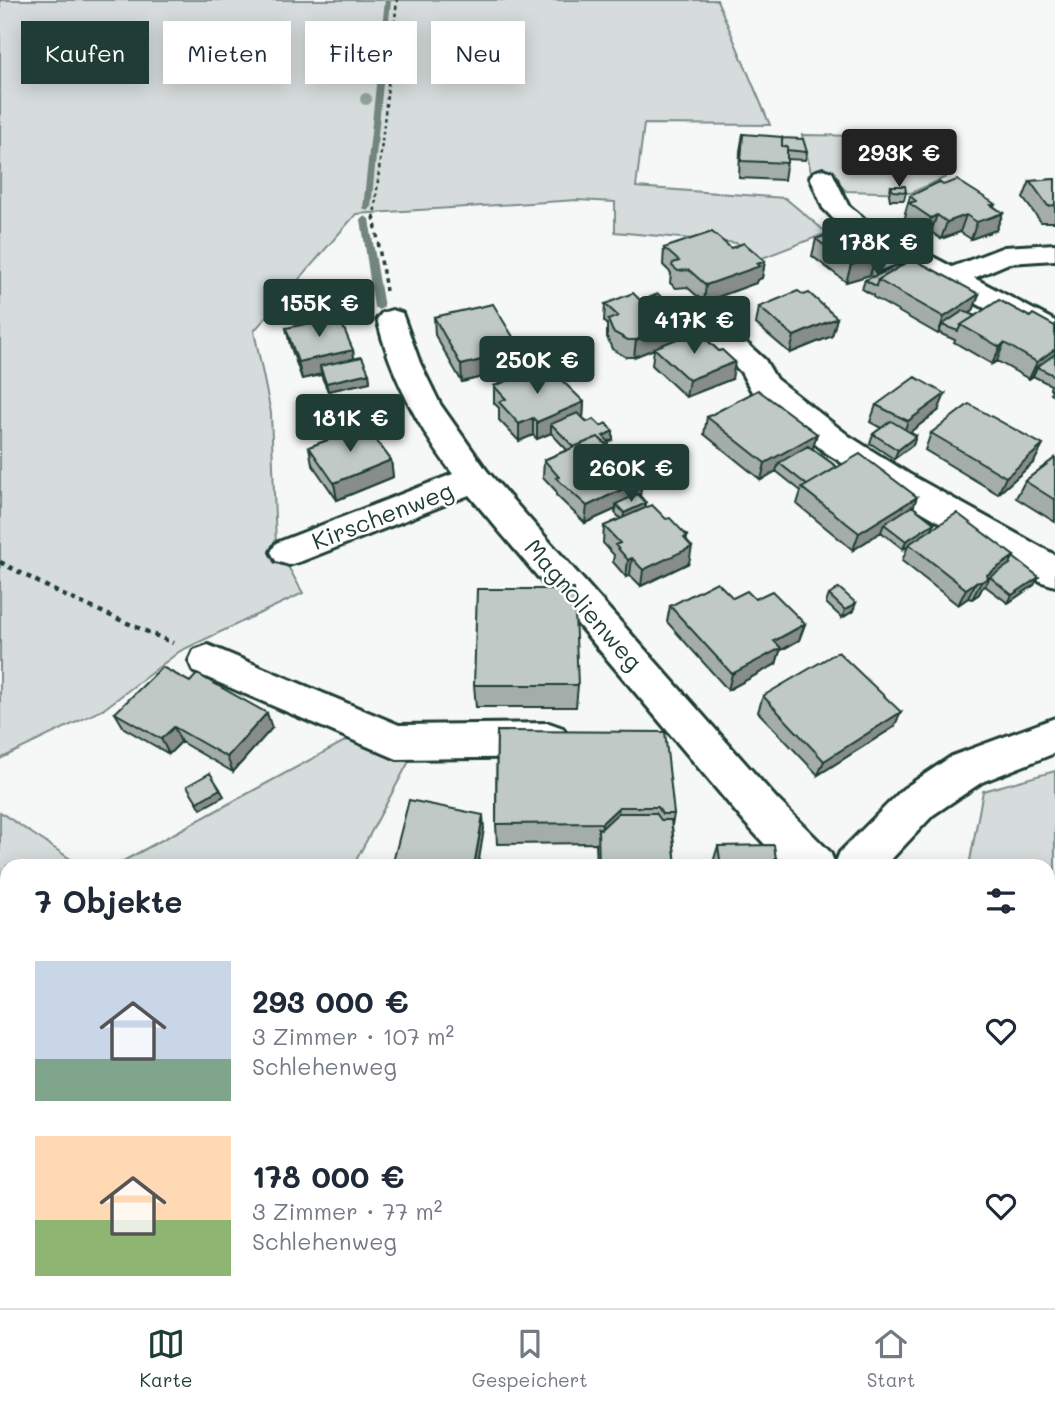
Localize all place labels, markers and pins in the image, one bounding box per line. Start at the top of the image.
pin: 293K € [842,130,956,189]
pin: 178K € [821,218,935,278]
pin: 155K € [262,280,376,339]
pin: 417K € [637,296,751,356]
pin: 250K € [480,336,594,396]
pin: 181K € [293,394,407,454]
pin: 260K € [574,444,688,504]

